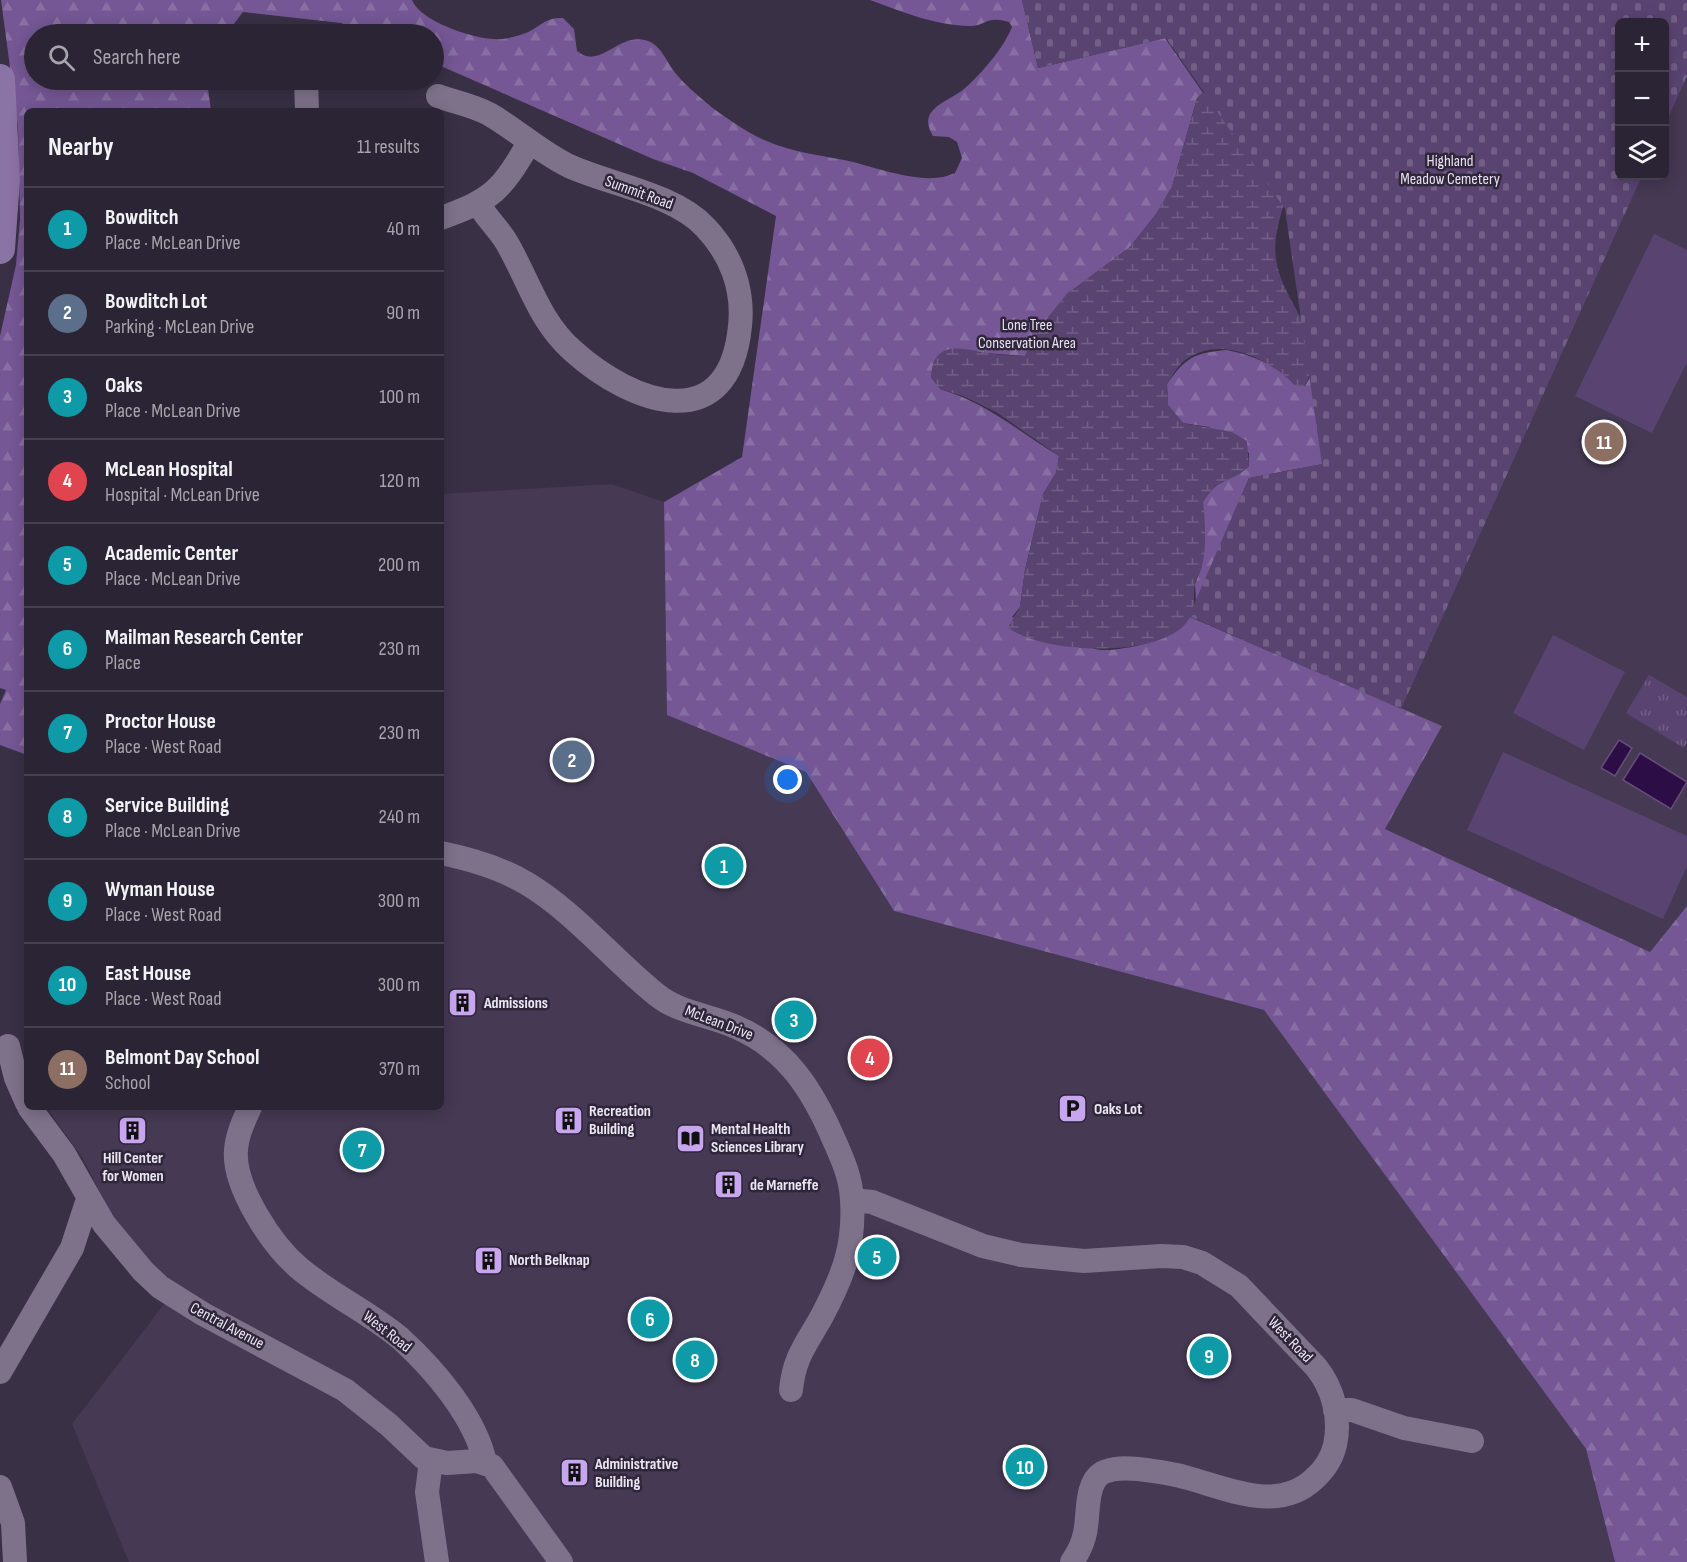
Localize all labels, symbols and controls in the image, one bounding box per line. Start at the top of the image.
map controls [1615,18,1669,180]
button: + [1615,18,1669,72]
search box [24,24,444,90]
icon: search [45,41,78,74]
text: Search here [93,44,180,71]
button: − [1615,72,1669,126]
button: layers [1615,126,1669,180]
text: Nearby [48,132,114,163]
text: 11 results [357,135,420,159]
park label: Highland Meadow Cemetery [1400,152,1500,189]
street label: Summit Road [602,172,676,214]
text: Bowditch [105,204,178,231]
text: 1 [64,217,71,241]
text: 40 m [387,217,420,241]
text: Place · McLean Drive [105,231,241,255]
text: Bowditch Lot [105,288,207,315]
text: 2 [63,301,72,325]
text: 90 m [386,301,420,325]
text: Parking · McLean Drive [105,315,254,339]
park label: Lone Tree Conservation Area [978,316,1076,353]
text: Oaks [105,372,143,399]
text: 3 [63,385,72,409]
text: 100 m [379,385,420,409]
text: Place · McLean Drive [105,399,241,423]
pin: 11 [1584,420,1624,464]
text: McLean Hospital [105,456,233,483]
text: 4 [63,469,72,493]
text: 120 m [380,469,420,493]
text: Hospital · McLean Drive [105,483,260,507]
text: Academic Center [105,540,238,567]
text: 5 [63,553,72,577]
text: 200 m [378,553,420,577]
text: Place · McLean Drive [105,567,241,591]
text: Mailman Research Center [105,624,303,651]
text: 6 [63,637,72,661]
text: 230 m [378,637,420,661]
text: Place [105,651,141,675]
text: Proctor House [105,708,216,735]
text: 7 [63,721,72,745]
text: 230 m [378,721,420,745]
text: Place · West Road [105,735,222,759]
pin: 2 [552,738,592,783]
your location [773,765,802,794]
text: Service Building [105,792,229,819]
text: 8 [63,805,72,829]
text: 240 m [379,805,420,829]
text: Place · McLean Drive [105,819,241,843]
pin: 1 [704,844,744,888]
text: Wyman House [105,876,215,903]
text: 9 [63,889,72,913]
text: 300 m [378,889,420,913]
text: Place · West Road [105,903,222,927]
text: East House [105,960,191,987]
text: 10 [59,973,76,997]
text: 300 m [378,973,420,997]
text: Place · West Road [105,987,222,1011]
building icon: Admissions [447,987,479,1019]
place label: Admissions [483,994,548,1013]
pin: 3 [774,998,814,1042]
street label: McLean Drive [682,1001,756,1045]
pin: 4 [850,1036,890,1080]
text: Belmont Day School [105,1044,259,1071]
text: 11 [60,1057,75,1081]
text: 370 m [379,1057,420,1081]
text: School [105,1071,150,1095]
parking icon: Oaks Lot [1057,1093,1089,1125]
place label: Oaks Lot [1094,1100,1142,1119]
place label: Recreation Building [589,1102,651,1139]
building icon: Recreation Building [552,1104,584,1136]
building icon: Hill Center for Women [117,1114,149,1146]
place label: Mental Health Sciences Library [711,1120,804,1157]
library icon: Mental Health Sciences Library [674,1122,706,1154]
pin: 7 [342,1128,382,1172]
place label: Hill Center for Women [102,1149,164,1186]
building icon: de Marneffe [713,1169,745,1201]
place label: de Marneffe [750,1176,819,1195]
pin: 5 [858,1234,896,1280]
building icon: North Belknap [472,1244,504,1276]
place label: North Belknap [509,1251,590,1270]
pin: 6 [630,1296,670,1342]
street label: Central Avenue [187,1299,267,1353]
street label: West Road [359,1307,415,1357]
street label: West Road [1264,1313,1316,1367]
pin: 9 [1190,1334,1228,1378]
pin: 8 [676,1338,714,1382]
pin: 10 [1006,1444,1044,1490]
place label: Administrative Building [594,1455,678,1492]
building icon: Administrative Building [558,1457,590,1489]

